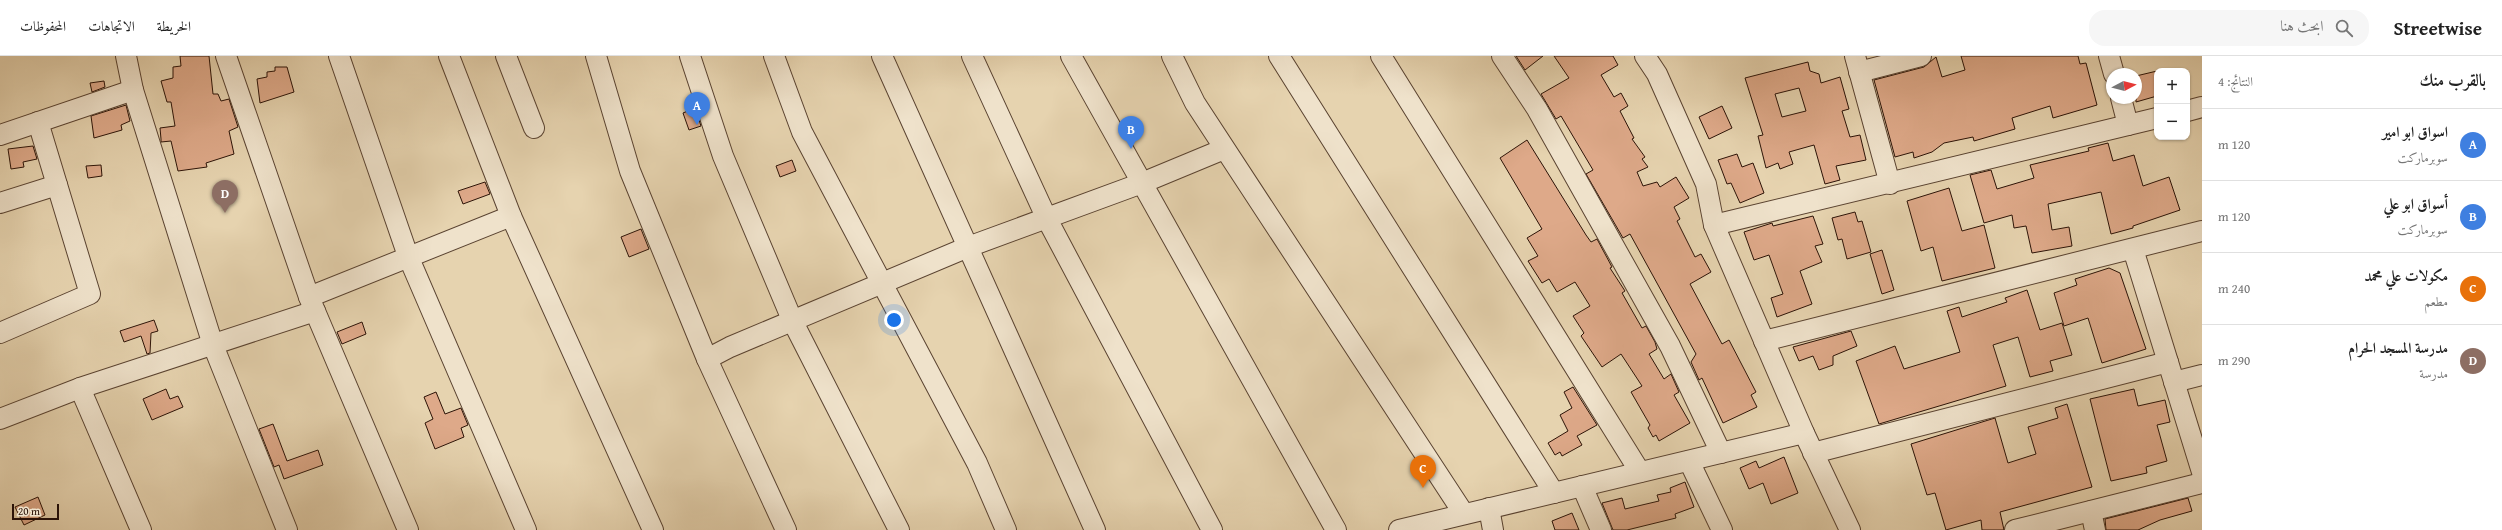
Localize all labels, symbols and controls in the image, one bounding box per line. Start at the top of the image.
search box [2089,10,2369,46]
text: Streetwise [2393,14,2482,42]
text: ابحث هنا [2280,15,2323,36]
text: المحفوظات [20,16,66,36]
text: الاتجاهات [88,16,135,36]
text: الخريطة [157,16,191,36]
icon: search [2333,17,2355,39]
text: بالقرب منك [2419,67,2486,92]
north arrow [2106,68,2142,104]
map controls [2154,68,2190,140]
button: + [2154,68,2190,104]
text: النتائج: 4 [2218,72,2253,91]
pin: A [684,92,710,125]
button: − [2154,104,2190,140]
pin: B [1118,116,1144,149]
text: اسواق ابو امير [2382,121,2448,142]
text: 120 m [2218,135,2250,154]
text: A [2469,135,2477,154]
text: سوبرماركت [2398,148,2448,167]
pin: D [212,180,238,213]
text: أسواق ابو علي [2384,193,2448,214]
text: 120 m [2218,207,2250,226]
text: B [2469,207,2477,226]
text: سوبرماركت [2398,220,2448,239]
text: مكولات علي محمد [2364,265,2448,286]
text: 240 m [2218,279,2250,298]
text: C [2469,279,2477,298]
text: مطعم [2424,292,2448,311]
your location [884,310,904,330]
text: مدرسة المسجد الحرام [2348,337,2448,358]
text: 290 m [2218,351,2250,370]
text: D [2469,351,2477,370]
text: مدرسة [2419,364,2448,383]
pin: C [1410,455,1436,488]
scale bar [12,502,59,521]
text: 20 m [18,503,40,519]

